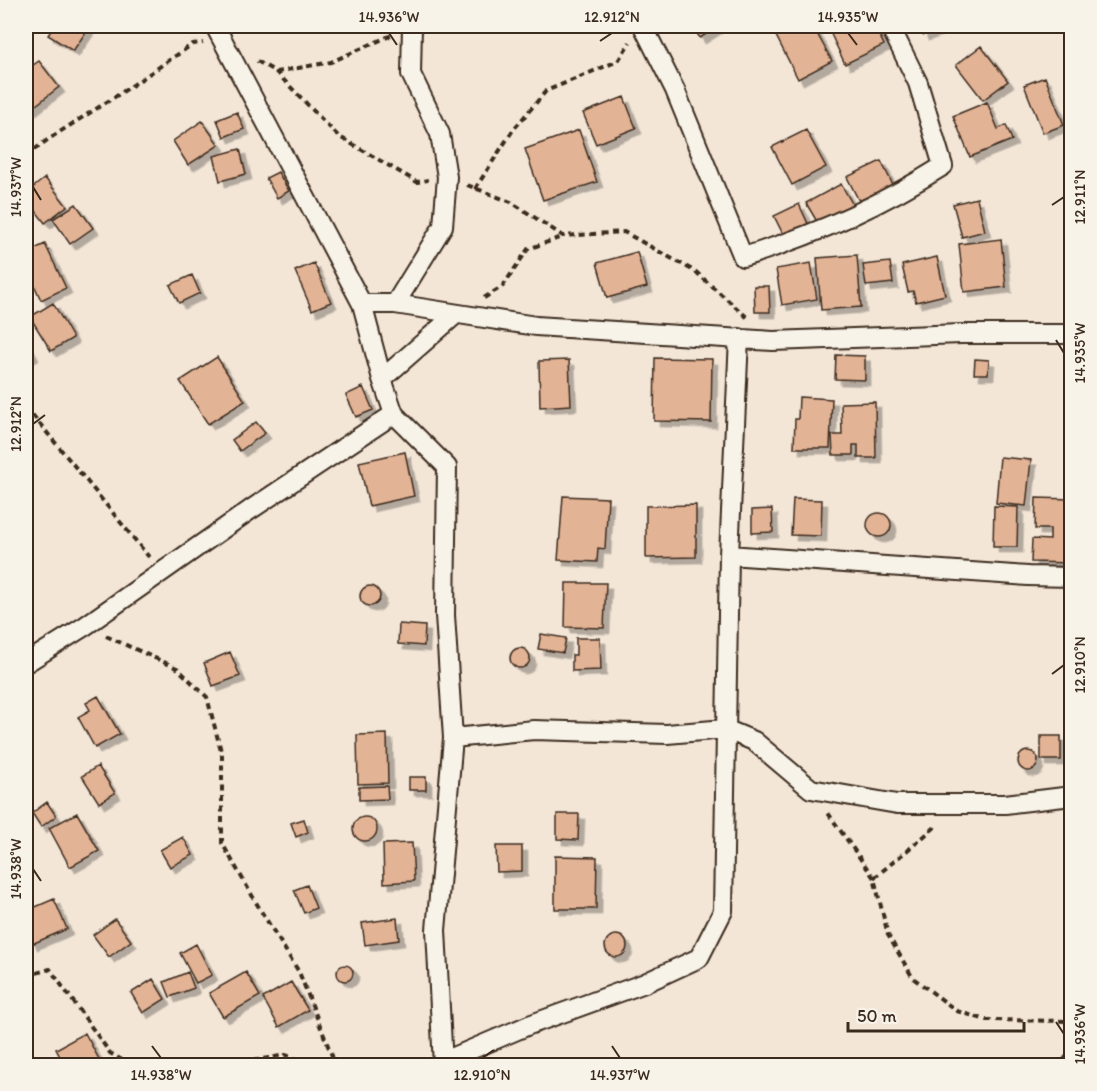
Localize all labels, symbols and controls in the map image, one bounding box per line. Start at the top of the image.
text: 14.936°W [359,8,420,26]
text: 12.912°N [584,8,640,26]
text: 14.935°W [818,8,879,26]
text: 14.937°W [7,157,25,217]
text: 12.911°N [1071,170,1089,224]
text: 14.935°W [1071,322,1089,383]
text: 12.912°N [7,396,25,452]
text: 12.910°N [1071,636,1089,694]
text: 14.938°W [7,838,25,900]
scale bar [848,995,1024,1033]
text: 14.936°W [1071,1003,1089,1064]
text: 50 m [857,1005,897,1027]
text: 14.938°W [130,1066,192,1084]
text: 12.910°N [453,1066,511,1084]
text: 14.937°W [590,1066,650,1084]

